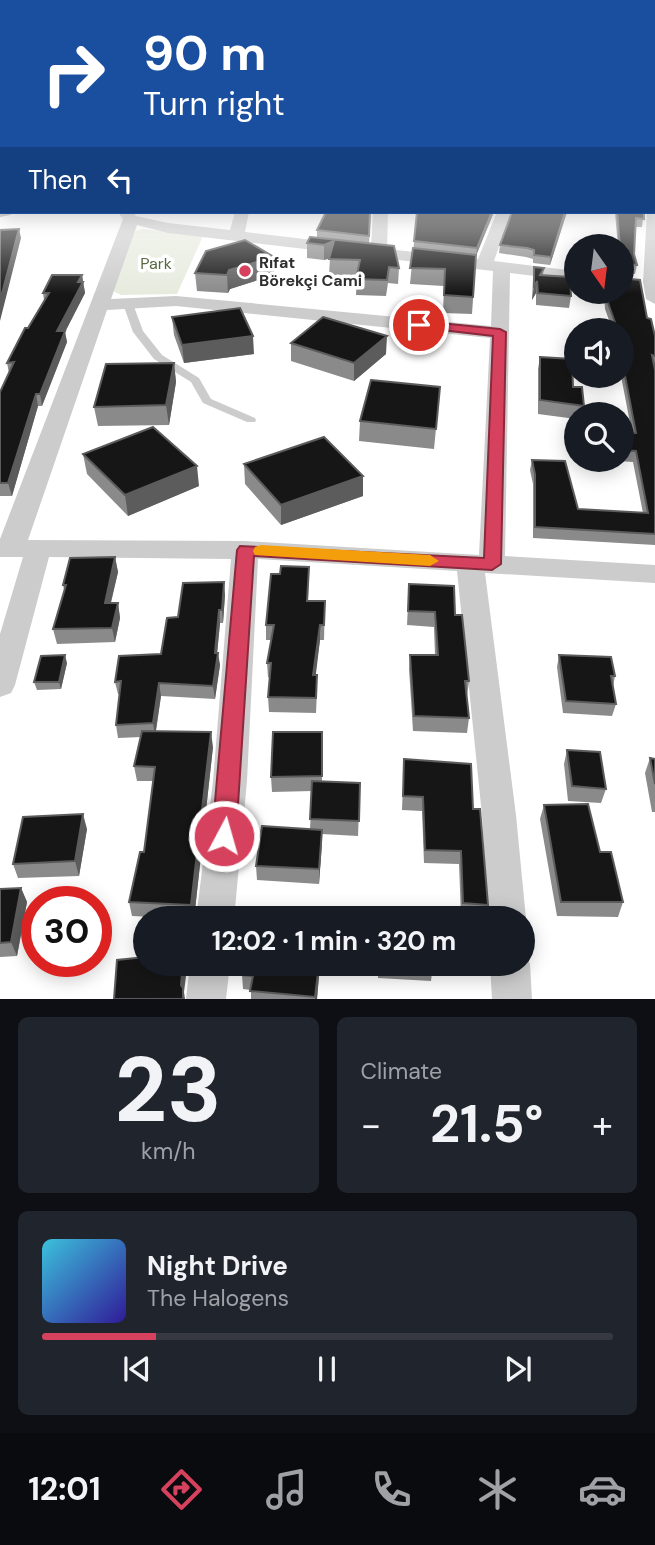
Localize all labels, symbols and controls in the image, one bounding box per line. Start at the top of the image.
text: 90 m [143,21,266,85]
icon: right [28,28,119,119]
text: Turn right [143,83,285,125]
icon: left [101,161,139,199]
text: Then [28,163,87,197]
north arrow [564,234,634,304]
map controls [564,234,634,472]
place label: Rıfat Börekçi Cami [259,252,362,291]
park label: Park [140,253,172,274]
marker: Rıfat Börekçi Cami [237,263,253,279]
pin [389,295,449,355]
icon: arrive [400,306,438,344]
button: sound [564,318,634,388]
button: search [564,402,634,472]
position arrow [187,799,261,873]
speed limit sign: 30 [21,886,112,977]
text: 12:02 · 1 min · 320 m [212,924,456,958]
text: 23 [115,1031,222,1149]
text: Climate [361,1056,442,1086]
text: 21.5° [430,1090,543,1158]
text: − [361,1100,381,1150]
text: + [592,1100,613,1150]
text: km/h [141,1136,195,1166]
text: Night Drive [147,1249,288,1283]
text: The Halogens [147,1283,289,1313]
icon: previous [118,1350,156,1388]
icon: pause [308,1350,346,1388]
icon: next [499,1350,537,1388]
icon: directions [157,1465,206,1514]
icon: music [262,1465,311,1514]
icon: phone [367,1465,416,1514]
icon: climate [473,1465,522,1514]
icon: car [578,1465,627,1514]
text: 12:01 [28,1468,101,1510]

